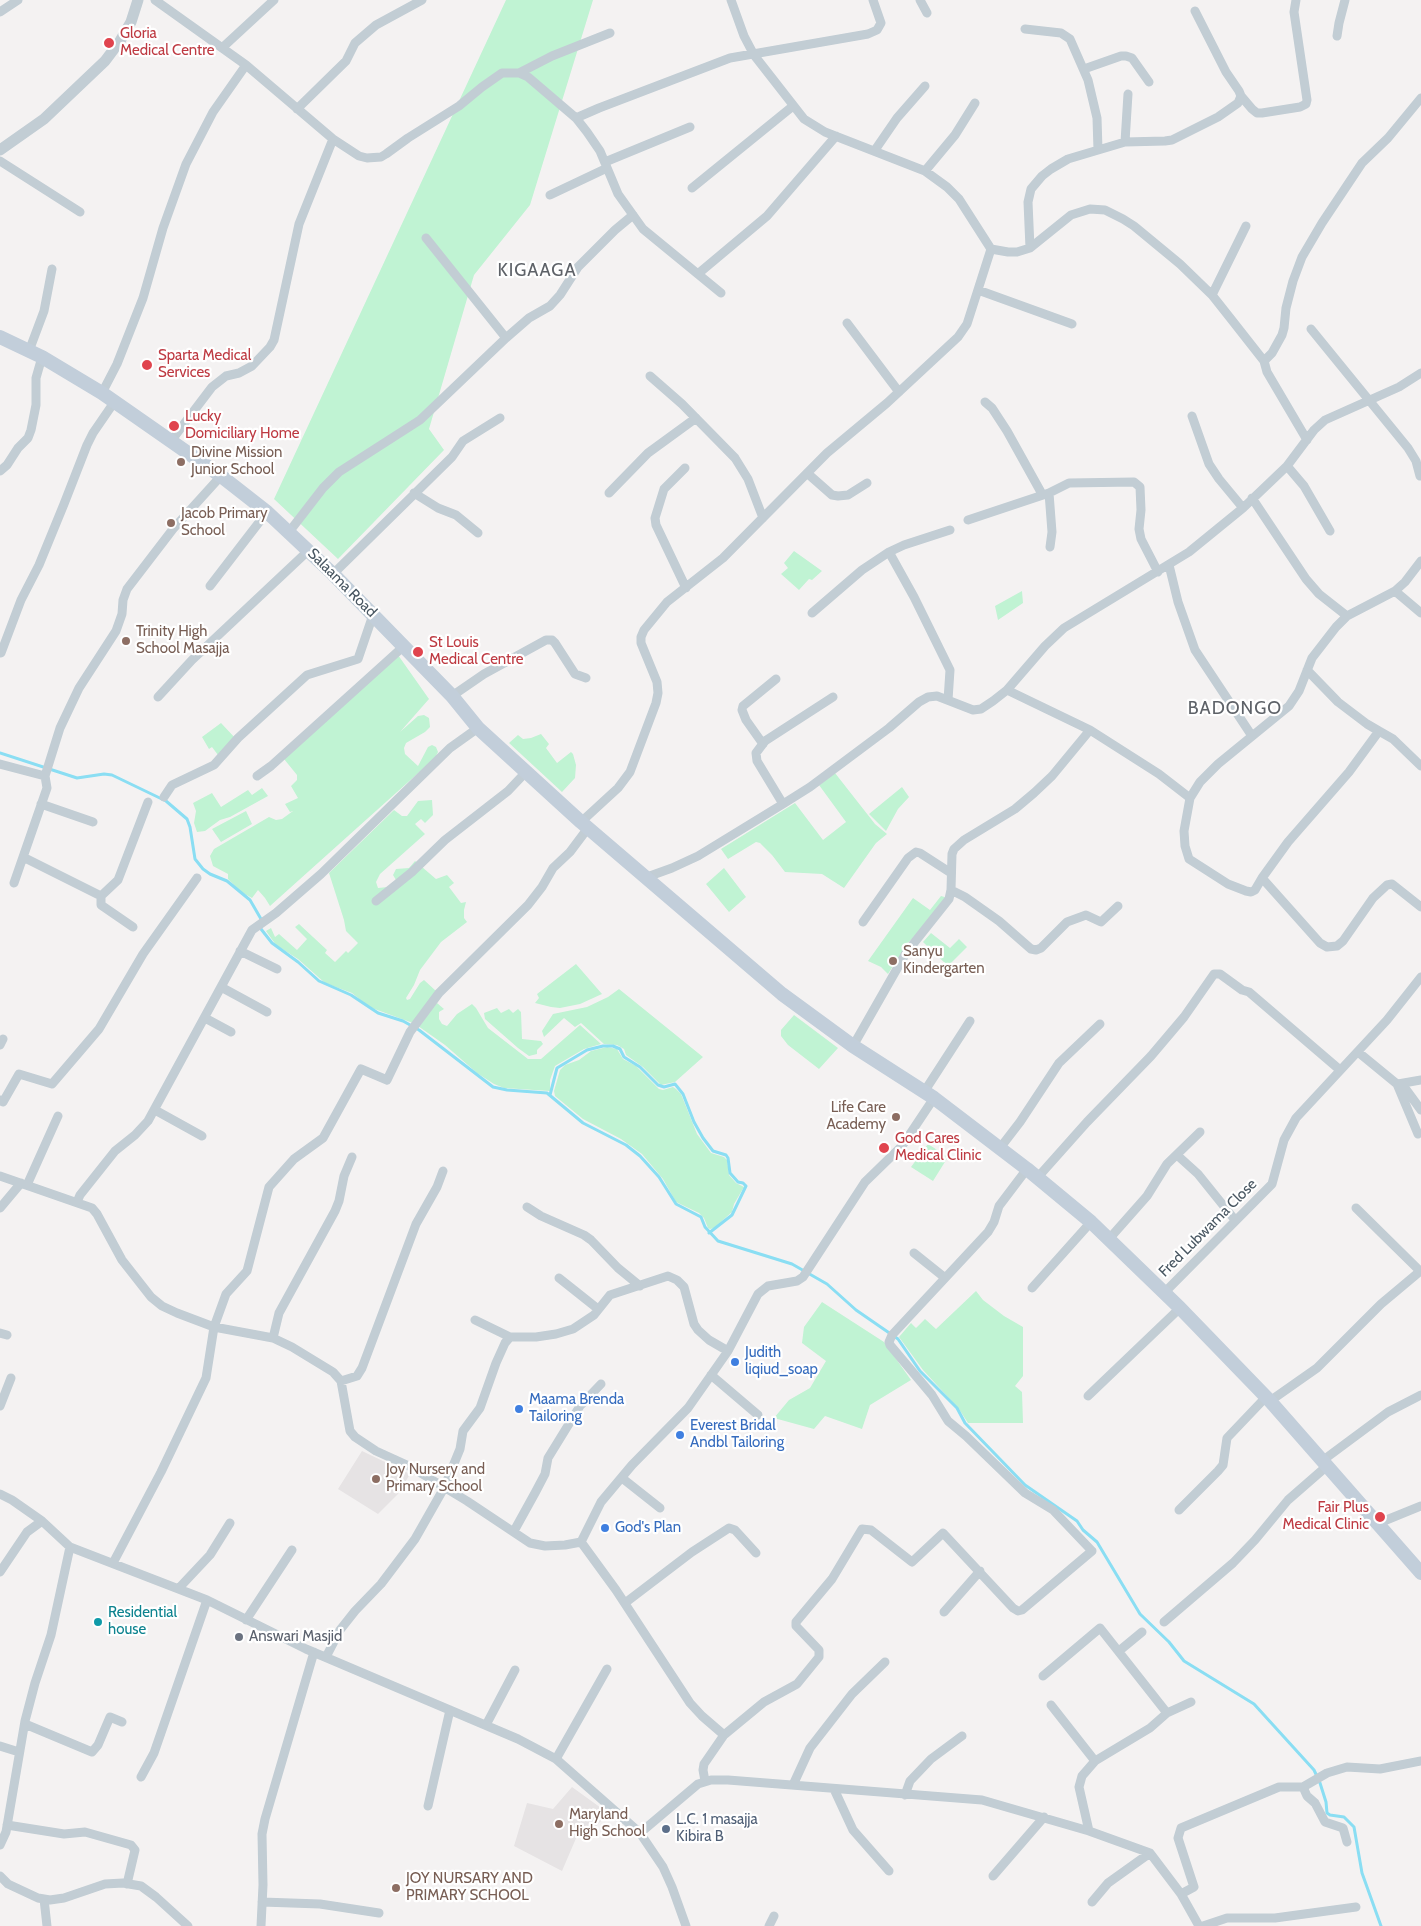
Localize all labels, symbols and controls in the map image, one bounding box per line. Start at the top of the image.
place label: Gloria Medical Centre [120,25,214,60]
marker: Gloria Medical Centre [102,36,116,50]
district label: KIGAAGA [497,260,577,282]
place label: Sparta Medical Services [158,347,251,382]
marker: Sparta Medical Services [140,358,154,372]
place label: Lucky Domiciliary Home [185,408,299,443]
marker: Lucky Domiciliary Home [167,419,181,433]
place label: Divine Mission Junior School [191,444,282,479]
marker: Divine Mission Junior School [175,456,187,468]
place label: Jacob Primary School [181,505,268,540]
marker: Jacob Primary School [165,517,177,529]
street label: Salaama Road [304,545,380,621]
place label: Trinity High School Masajja [136,623,229,658]
place label: St Louis Medical Centre [429,634,523,669]
marker: Trinity High School Masajja [120,635,132,647]
marker: St Louis Medical Centre [411,645,425,659]
district label: BADONGO [1187,698,1283,720]
place label: Sanyu Kindergarten [903,943,985,978]
marker: Sanyu Kindergarten [887,955,899,967]
place label: Life Care Academy [826,1099,886,1134]
marker: Life Care Academy [890,1111,902,1123]
place label: God Cares Medical Clinic [895,1130,981,1165]
marker: God Cares Medical Clinic [877,1141,891,1155]
street label: Fred Lubwama Close [1155,1175,1261,1281]
place label: Judith liqiud_soap [745,1344,818,1379]
marker: Judith liqiud_soap [729,1356,741,1368]
place label: Maama Brenda Tailoring [529,1391,624,1426]
marker: Maama Brenda Tailoring [513,1403,525,1415]
place label: Everest Bridal Andbl Tailoring [690,1417,784,1452]
marker: Everest Bridal Andbl Tailoring [674,1429,686,1441]
place label: Joy Nursery and Primary School [386,1461,485,1496]
marker: Joy Nursery and Primary School [370,1473,382,1485]
place label: Fair Plus Medical Clinic [1283,1499,1369,1534]
marker: Fair Plus Medical Clinic [1373,1510,1387,1524]
place label: God's Plan [615,1519,681,1537]
marker: God's Plan [599,1522,611,1534]
place label: Residential house [108,1604,177,1639]
marker: Residential house [92,1616,104,1628]
place label: Answari Masjid [249,1628,342,1646]
marker: Answari Masjid [233,1631,245,1643]
place label: Maryland High School [569,1806,645,1841]
place label: L.C. 1 masajja Kibira B [676,1811,758,1846]
marker: Maryland High School [553,1818,565,1830]
marker: L.C. 1 masajja Kibira B [660,1823,672,1835]
place label: JOY NURSARY AND PRIMARY SCHOOL [406,1870,533,1905]
marker: JOY NURSARY AND PRIMARY SCHOOL [390,1882,402,1894]

